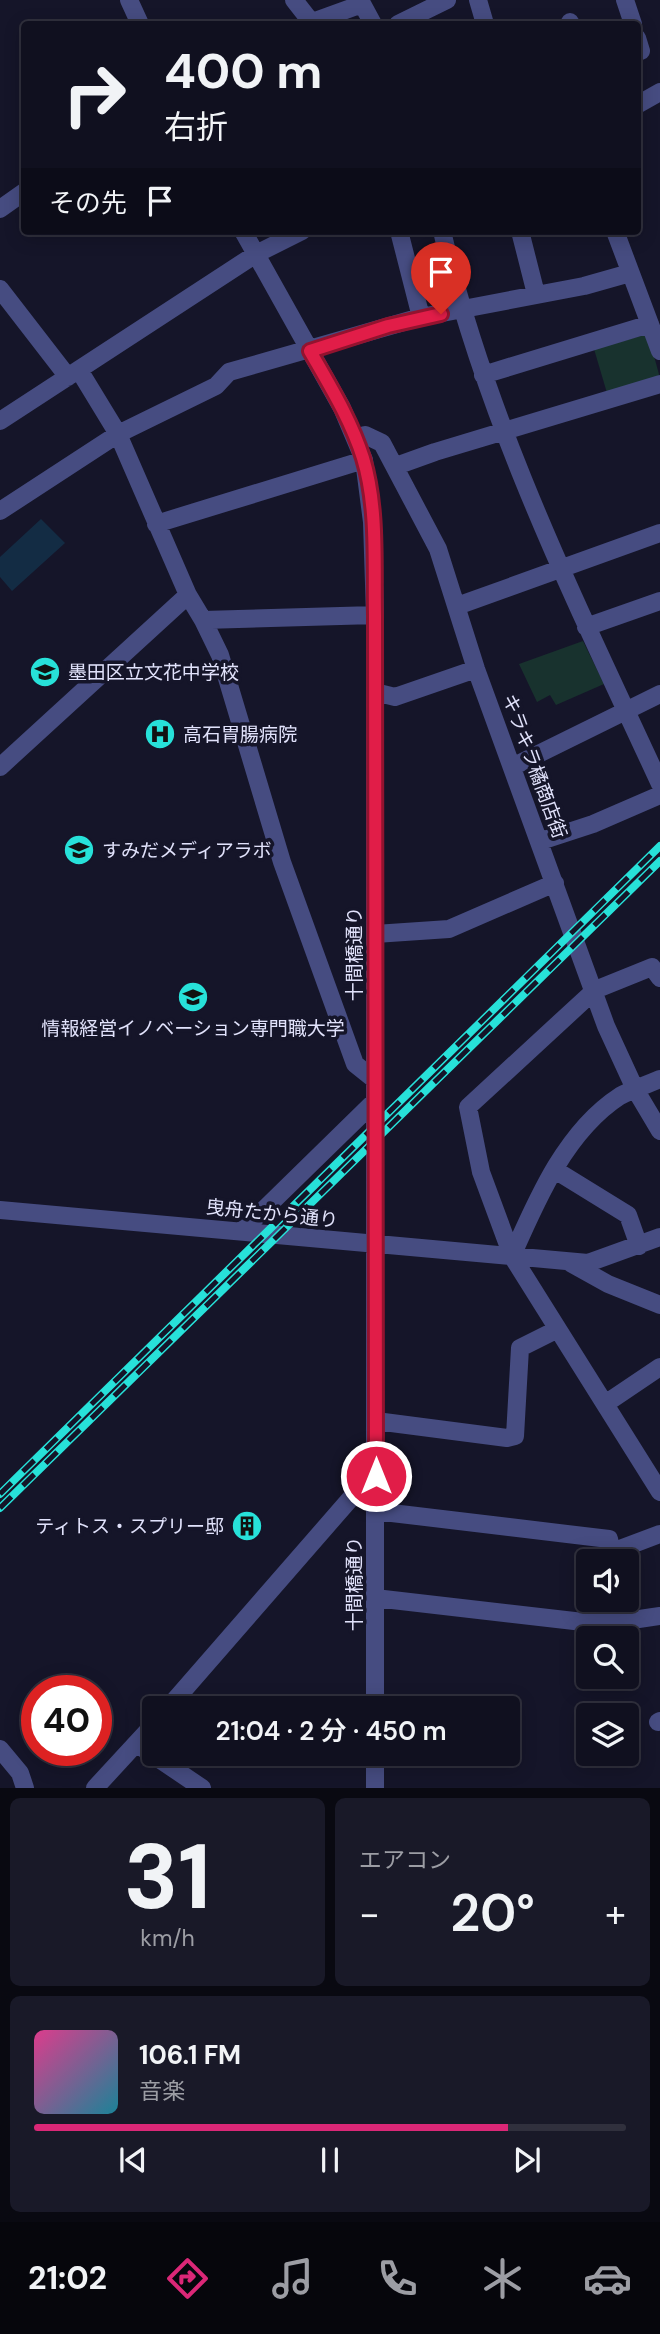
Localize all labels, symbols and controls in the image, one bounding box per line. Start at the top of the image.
text: 400 m [164,39,322,103]
icon: right [49,49,140,140]
text: 右折 [164,106,228,148]
icon: arrive [141,182,179,220]
text: その先 [49,186,127,220]
pin [411,242,471,314]
icon: arrive [422,253,460,291]
school or university icon: 墨田区立文花中学校 [28,655,62,689]
place label: 墨田区立文花中学校 [68,660,239,685]
street label: キラキラ橘商店街 [497,690,572,842]
hospital icon: 高石胃腸病院 [143,717,177,751]
place label: 高石胃腸病院 [183,722,297,747]
school or university icon: すみだメディアラボ [62,833,96,867]
place label: すみだメディアラボ [102,838,272,863]
street label: 十間橋通り [342,906,367,1002]
school or university icon: 情報経営イノベーション専門職大学 [176,980,210,1014]
place label: 情報経営イノベーション専門職大学 [41,1016,345,1041]
street label: 曳舟たから通り [204,1194,339,1233]
position arrow [339,1439,413,1513]
building icon: ティトス・スプリー邸 [230,1509,264,1543]
place label: ティトス・スプリー邸 [35,1514,224,1539]
street label: 十間橋通り [342,1536,367,1632]
map controls [576,1549,639,1766]
button: sound [576,1549,639,1612]
button: search [576,1626,639,1689]
speed limit sign: 40 [21,1675,112,1766]
button: layers [576,1703,639,1766]
text: 21:04 · 2 分 · 450 m [215,1714,447,1748]
text: 31 [124,1818,211,1936]
text: エアコン [359,1845,451,1875]
text: 20° [450,1879,535,1947]
text: − [359,1889,380,1939]
text: + [605,1889,626,1939]
text: km/h [140,1923,195,1953]
text: 106.1 FM [139,2038,241,2072]
text: 音楽 [139,2076,185,2106]
icon: previous [114,2141,152,2179]
icon: pause [311,2141,349,2179]
icon: next [508,2141,546,2179]
icon: directions [163,2254,212,2303]
icon: music [268,2254,317,2303]
icon: phone [373,2254,422,2303]
icon: climate [478,2254,527,2303]
icon: car [583,2254,632,2303]
text: 21:02 [28,2257,107,2299]

